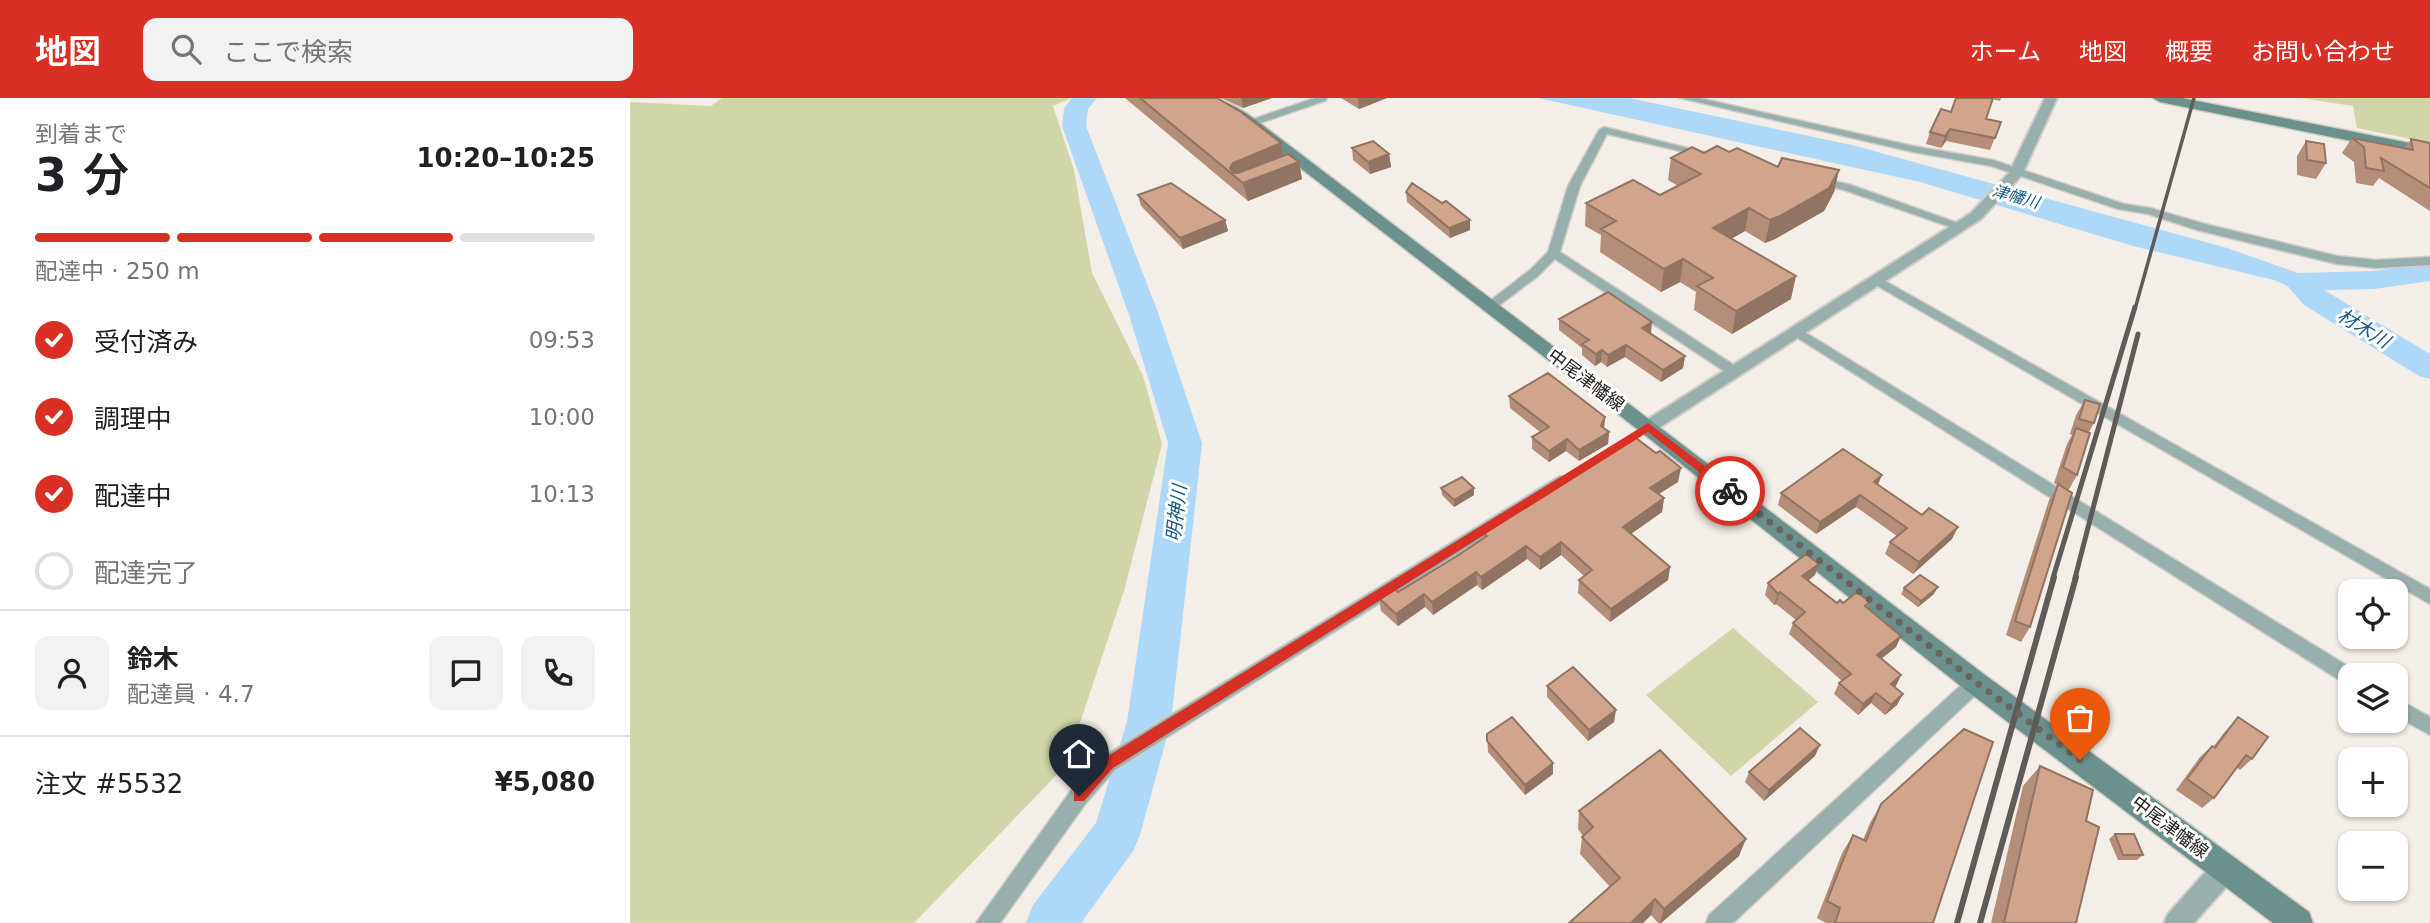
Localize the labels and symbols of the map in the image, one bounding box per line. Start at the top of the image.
water label: 津幡川 [1990,181,2043,213]
water label: 材木川 [2334,304,2396,353]
street label: 中尾津幡線 [1544,344,1629,415]
courier [1695,456,1765,526]
water label: 明神川 [1162,481,1191,543]
pin [2050,688,2110,760]
pin [1049,724,1109,796]
street label: 中尾津幡線 [2128,791,2213,862]

